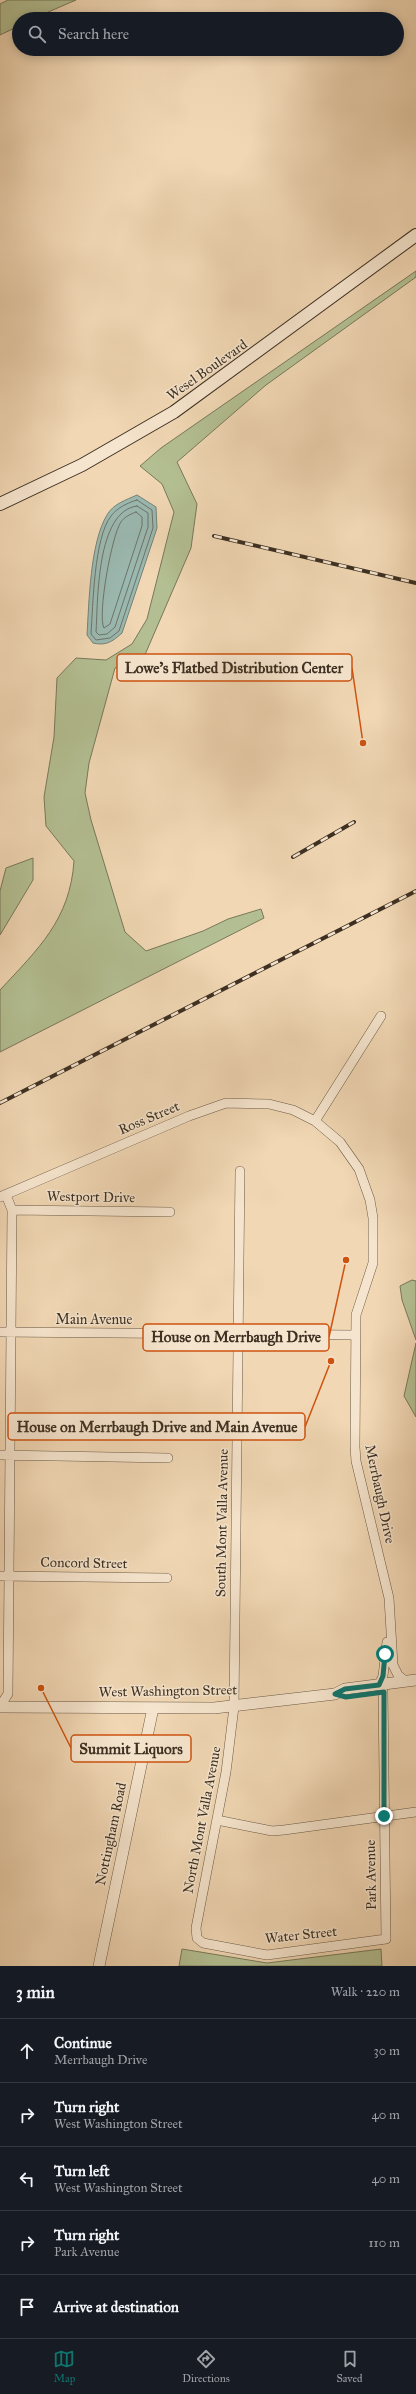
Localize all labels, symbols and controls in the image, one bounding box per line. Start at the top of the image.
search box [12,12,404,56]
icon: search [26,23,48,45]
text: Search here [58,25,129,43]
street label: Wesel Boulevard [163,336,251,404]
callout: Lowe's Flatbed Distribution Center [117,654,352,681]
text: Lowe's Flatbed Distribution Center [125,659,344,677]
street label: Ross Street [116,1097,182,1139]
street label: Westport Drive [47,1188,135,1206]
street label: Main Avenue [56,1311,133,1328]
callout: House on Merrbaugh Drive [143,1324,329,1351]
text: House on Merrbaugh Drive [151,1328,322,1347]
callout: House on Merrbaugh Drive and Main Avenue [8,1413,305,1440]
text: House on Merrbaugh Drive and Main Avenue [17,1418,298,1437]
street label: Merrbaugh Drive [361,1443,399,1545]
street label: South Mont Valla Avenue [212,1448,232,1597]
street label: Concord Street [40,1554,128,1572]
route start [376,1645,394,1663]
street label: West Washington Street [99,1681,237,1701]
callout: Summit Liquors [71,1735,191,1762]
text: Summit Liquors [79,1740,183,1759]
street label: North Mont Valla Avenue [179,1745,225,1895]
street label: Nottingham Road [92,1781,130,1887]
route end [375,1807,393,1825]
street label: Park Avenue [362,1840,380,1910]
street label: Water Street [264,1923,338,1947]
text: 3 min [16,1982,55,2003]
text: Walk · 220 m [331,1984,400,2000]
text: Continue [54,2034,112,2052]
icon: ahead [16,2040,38,2062]
text: 30 m [374,2043,400,2059]
text: Merrbaugh Drive [54,2052,147,2068]
text: Turn right [54,2098,119,2116]
icon: right [16,2104,38,2126]
text: 40 m [371,2107,400,2123]
text: West Washington Street [54,2116,183,2132]
text: Turn left [54,2162,110,2180]
icon: left [16,2168,38,2190]
text: 40 m [371,2171,400,2187]
text: West Washington Street [54,2180,183,2196]
text: Turn right [54,2226,119,2244]
icon: right [16,2232,38,2254]
text: 110 m [368,2235,400,2251]
text: Park Avenue [54,2244,119,2260]
icon: arrive [16,2296,38,2318]
text: Arrive at destination [54,2298,179,2316]
tab: Map [53,2348,75,2385]
tab: Directions [182,2348,230,2385]
tab: Saved [336,2348,363,2385]

